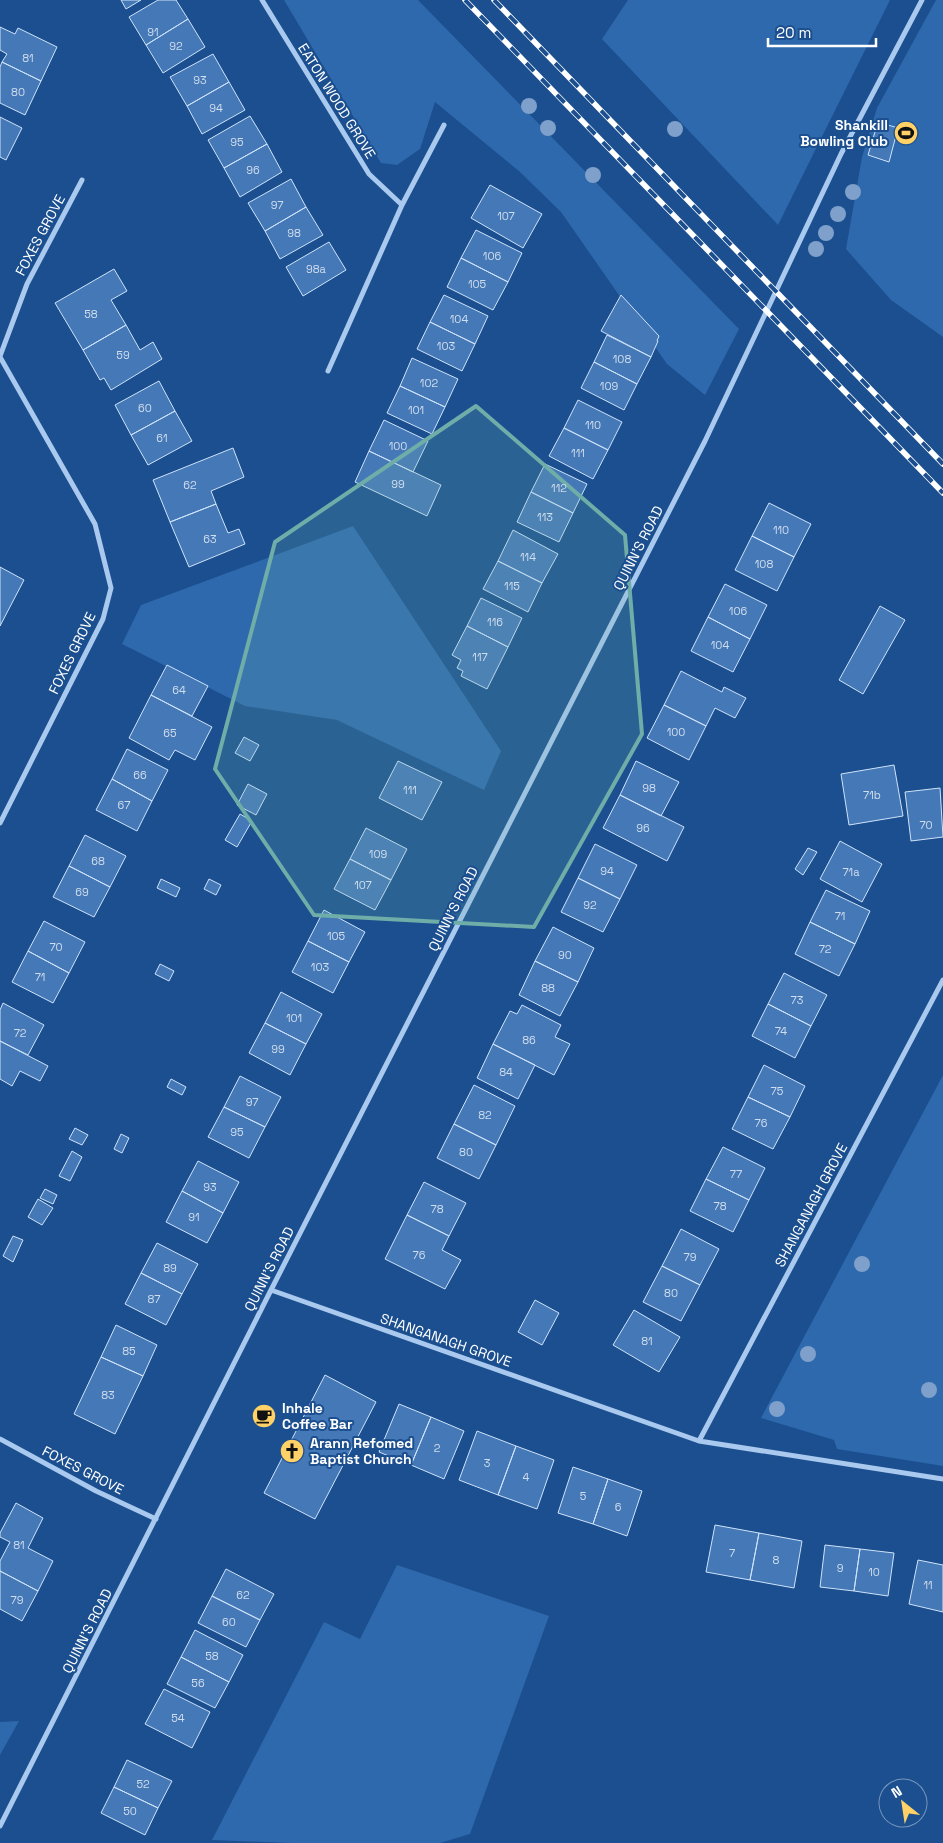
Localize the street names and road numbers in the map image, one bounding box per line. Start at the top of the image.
street label: EATON WOOD GROVE [294,40,380,162]
street label: FOXES GROVE [11,191,69,279]
street label: QUINN'S ROAD [609,503,667,593]
street label: FOXES GROVE [44,609,100,697]
street label: QUINN'S ROAD [424,864,482,954]
street label: SHANGANAGH GROVE [771,1140,851,1270]
street label: QUINN'S ROAD [240,1224,298,1314]
street label: SHANGANAGH GROVE [378,1309,514,1371]
street label: FOXES GROVE [39,1442,127,1498]
street label: QUINN'S ROAD [58,1586,116,1676]

